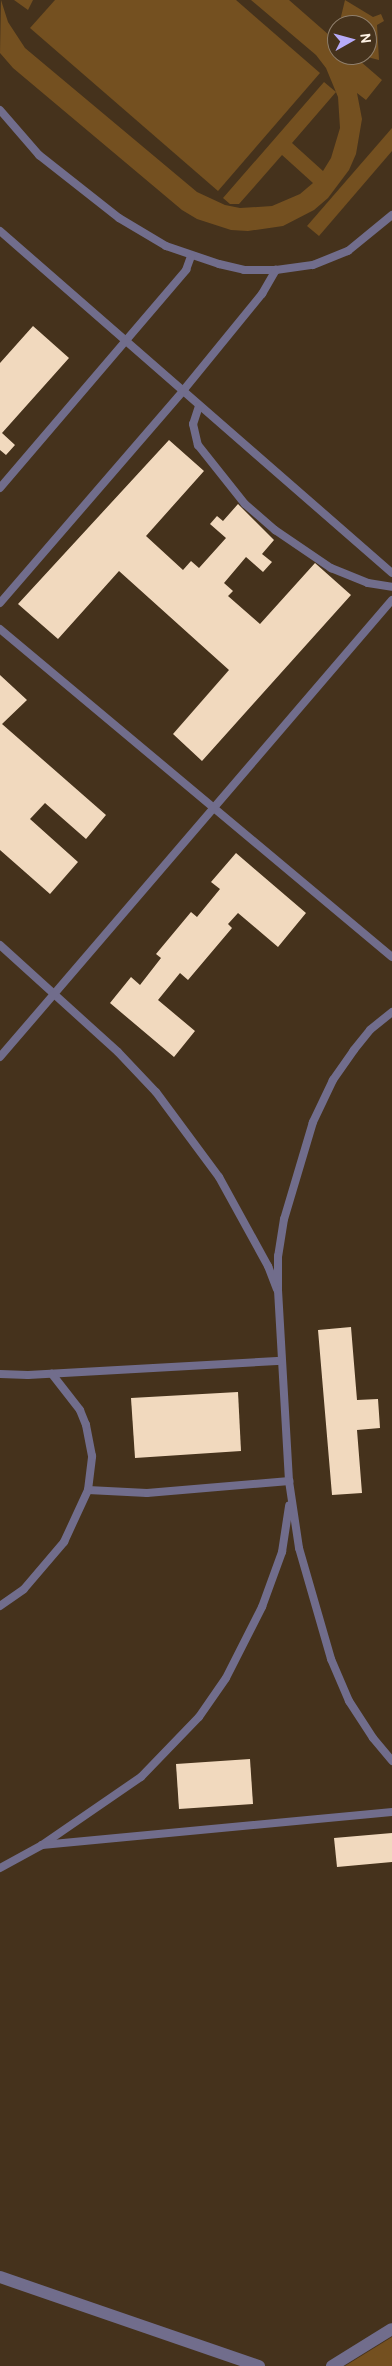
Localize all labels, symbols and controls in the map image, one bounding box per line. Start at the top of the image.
north arrow [327,15,377,65]
text: N [356,32,375,44]

